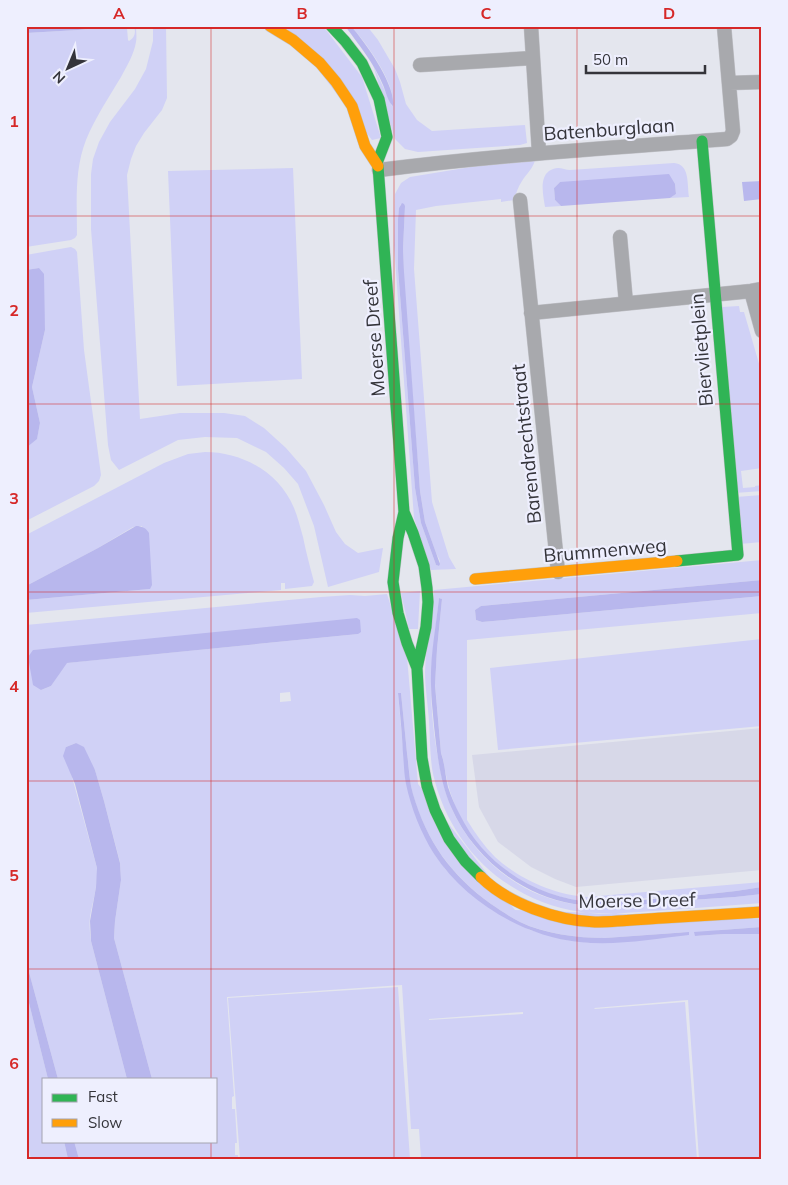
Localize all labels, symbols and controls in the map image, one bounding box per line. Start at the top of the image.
text: A [113,3,125,23]
text: B [296,3,308,23]
text: C [481,3,492,23]
text: D [663,3,675,23]
north arrow [42,42,92,92]
scale bar [586,42,704,74]
text: 50 m [593,50,628,69]
text: N [49,67,69,87]
text: 1 [9,111,19,131]
street label: Batenburglaan [543,112,675,146]
street label: Moerse Dreef [358,278,390,397]
street label: Biervlietplein [684,293,718,407]
text: 2 [9,300,19,320]
street label: Barendrechtstraat [506,363,546,525]
text: 3 [9,488,19,508]
street label: Brummenweg [542,533,668,567]
text: 4 [9,676,19,696]
text: 5 [9,865,19,885]
street label: Moerse Dreef [578,887,696,913]
text: 6 [9,1053,19,1073]
legend [42,1078,218,1142]
text: Fast [88,1087,118,1106]
text: Slow [88,1113,122,1132]

